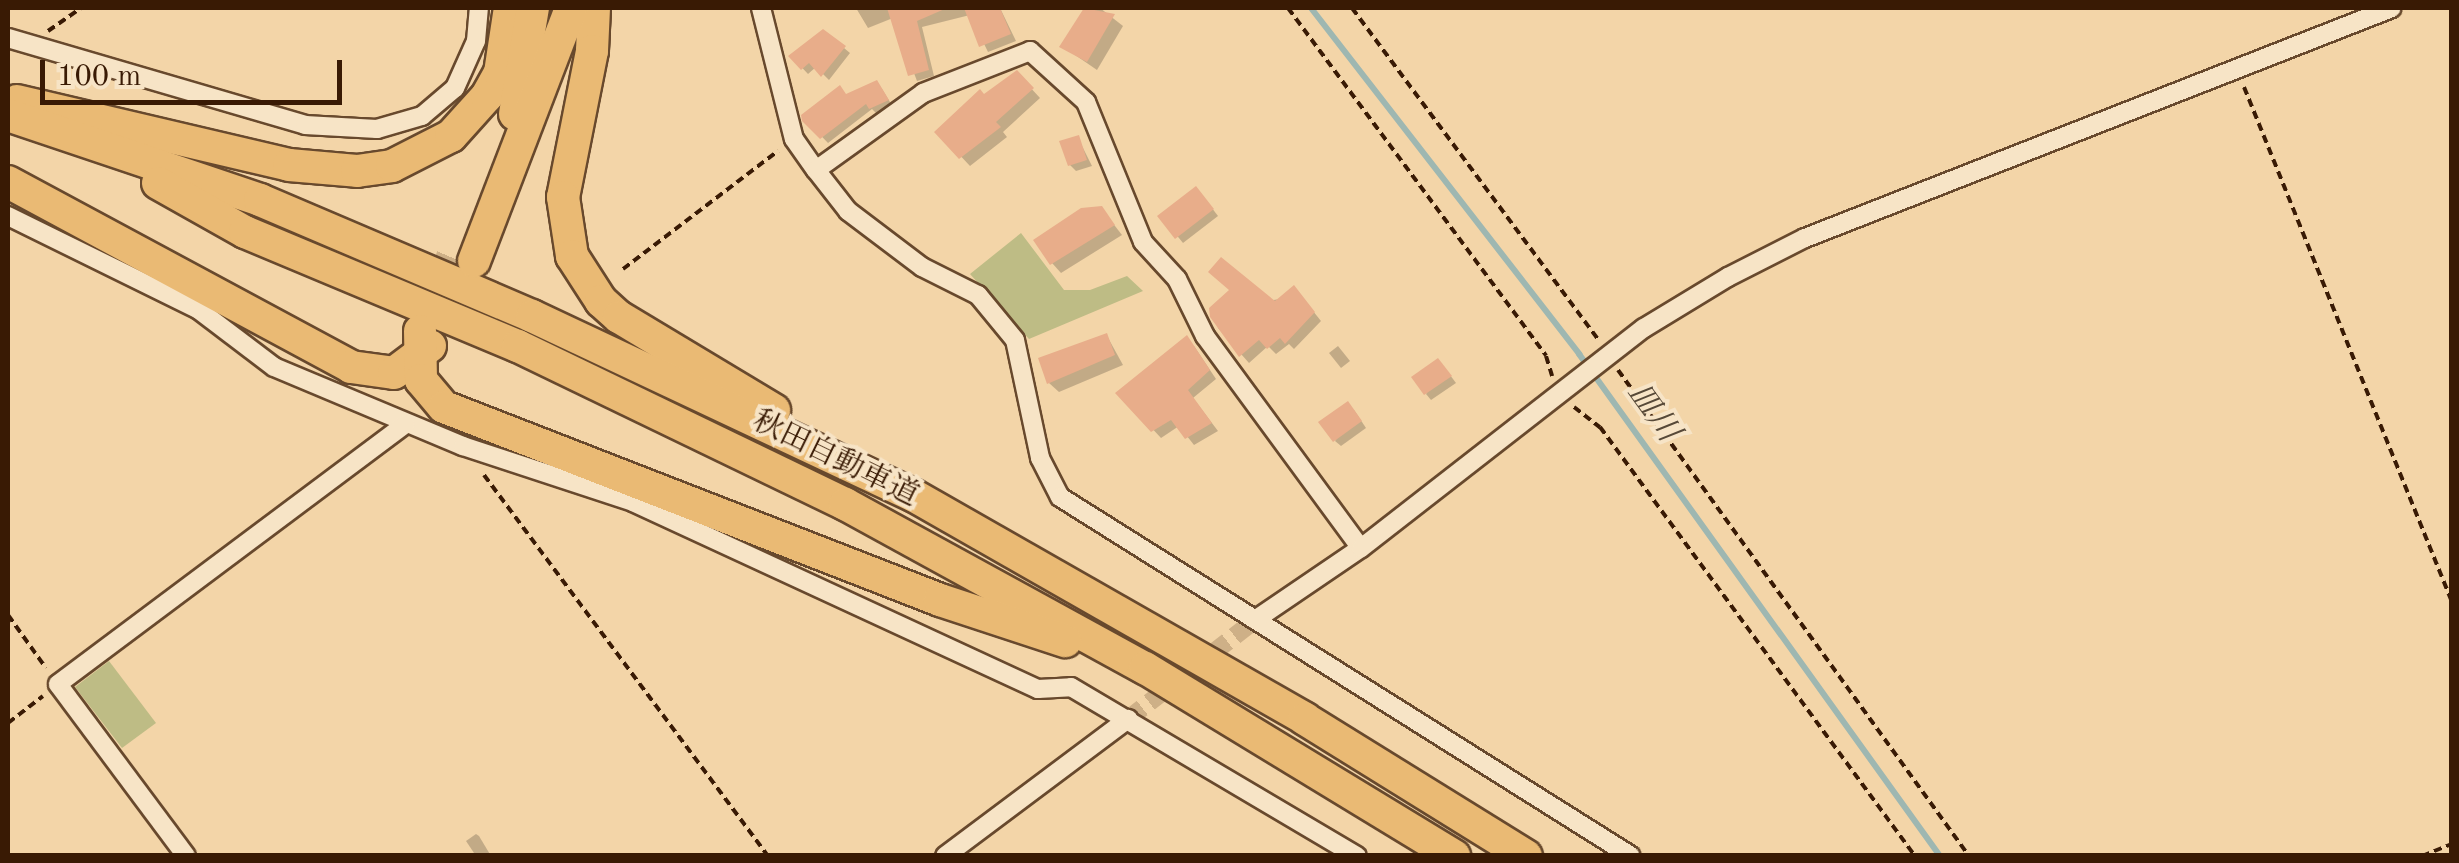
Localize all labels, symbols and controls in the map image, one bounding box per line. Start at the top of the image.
scale bar [45,40,348,102]
text: 100 m [57,62,141,92]
water label: 皿川 [1618,376,1686,450]
street label: 秋田自動車道 [746,403,924,515]

